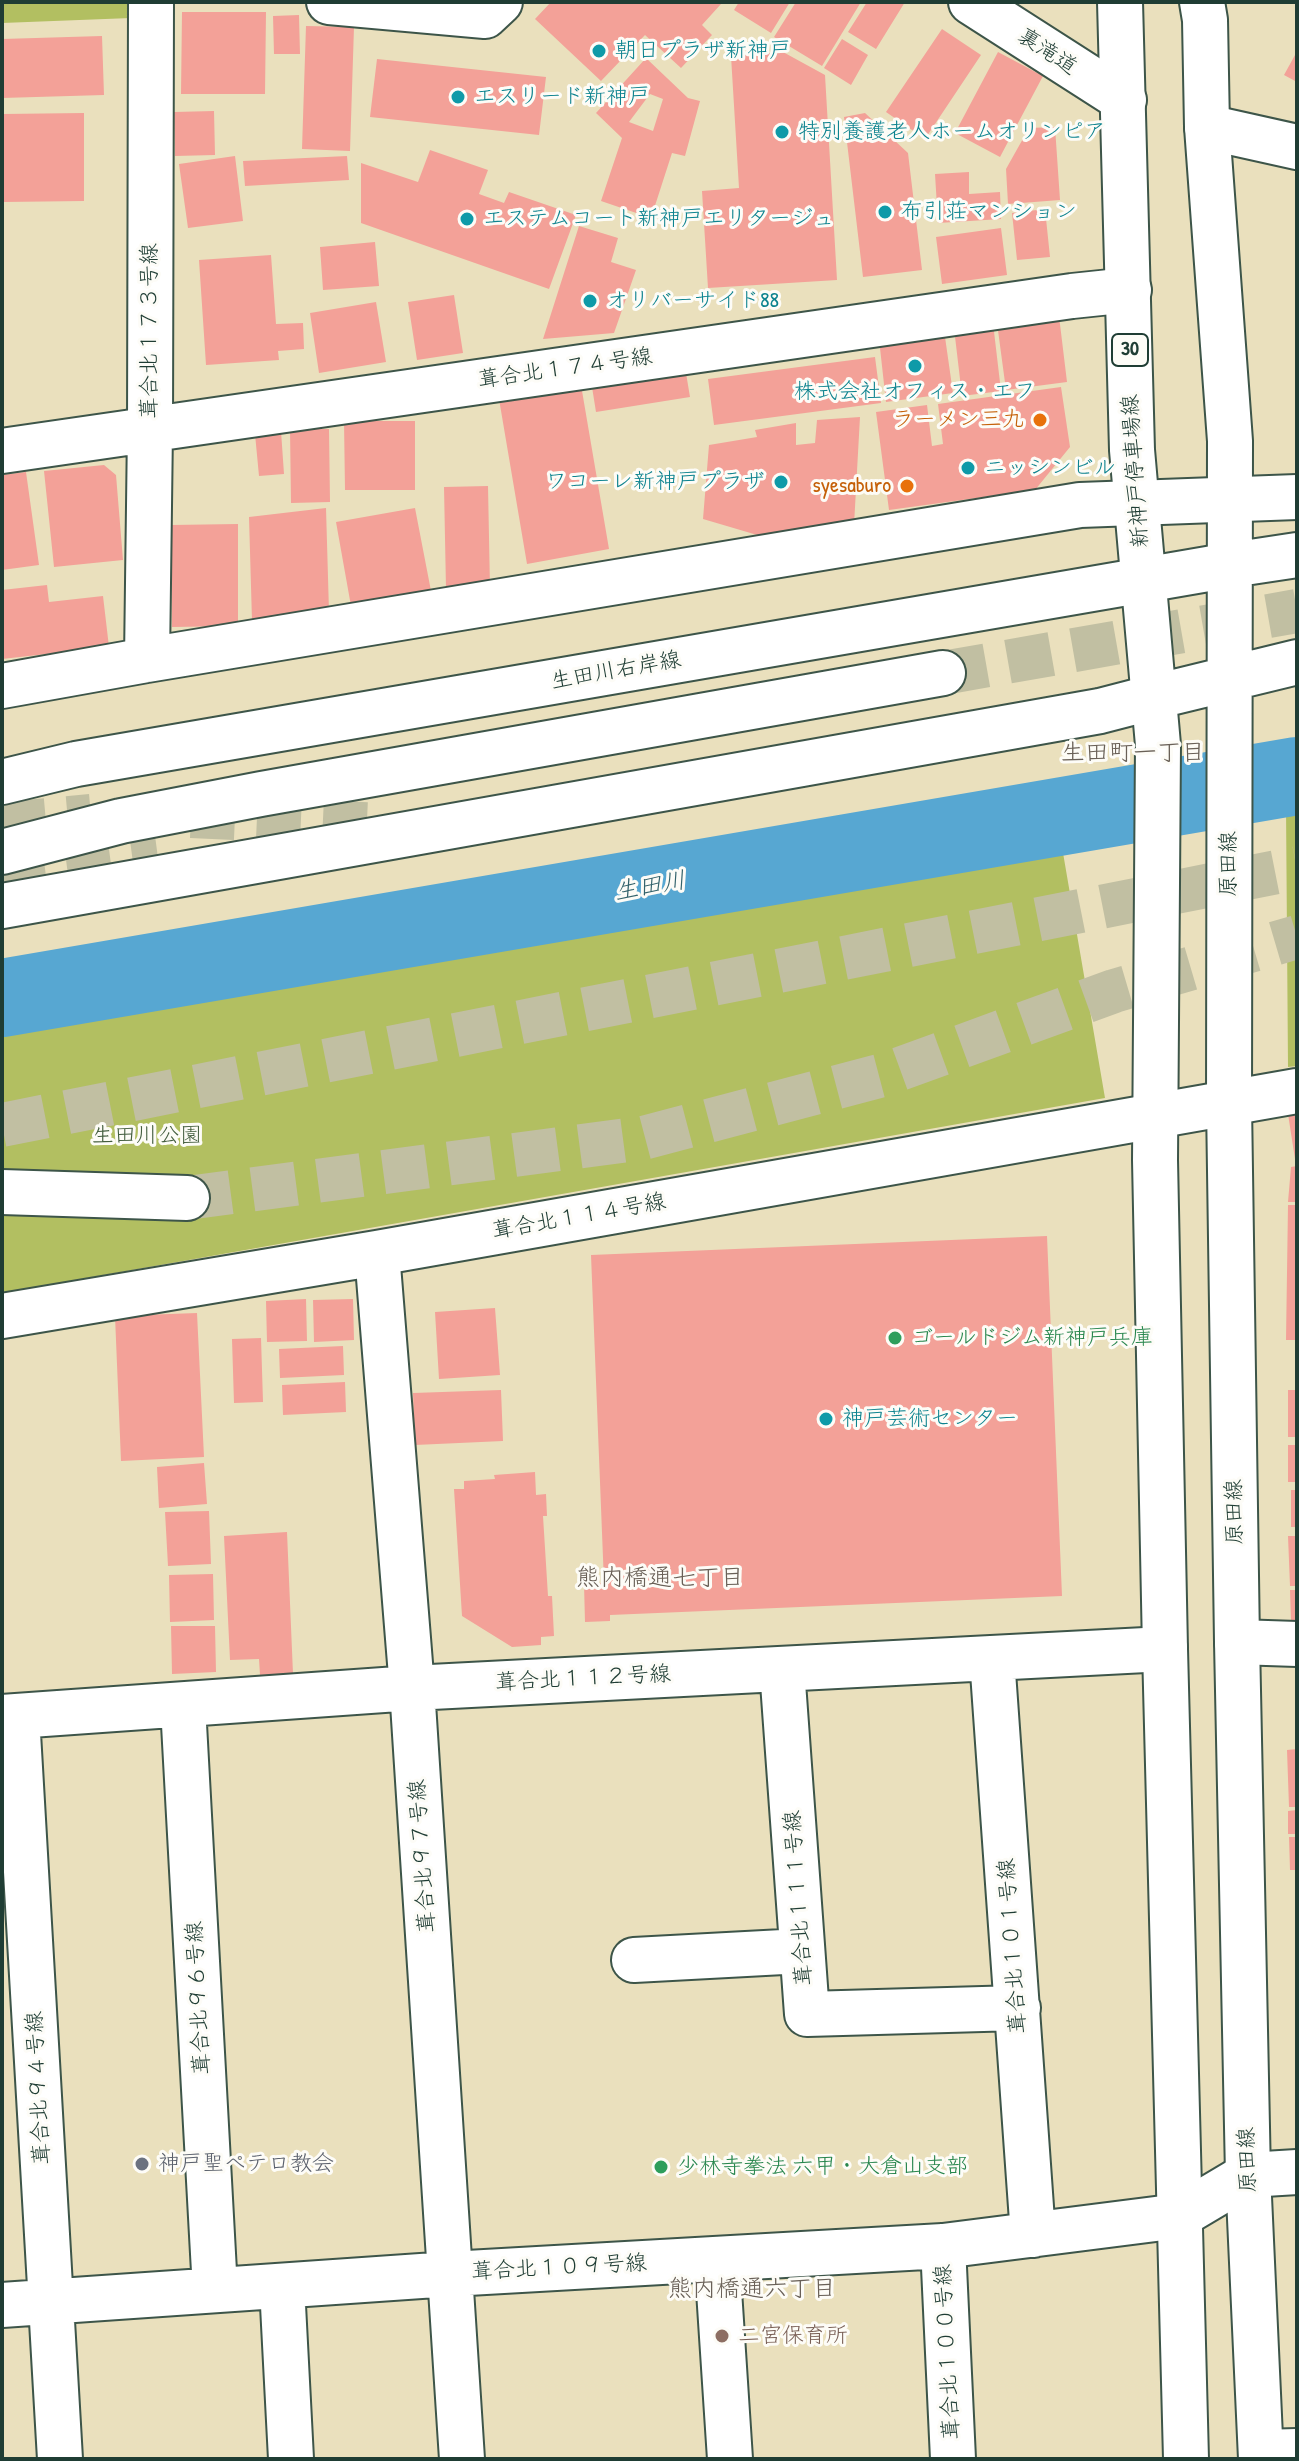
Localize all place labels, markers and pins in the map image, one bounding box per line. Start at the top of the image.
place label: 朝日プラザ新神戸 [615,38,791,64]
marker: 朝日プラザ新神戸 [590,42,608,60]
place label: エスリード新神戸 [474,84,650,110]
marker: エスリード新神戸 [449,88,467,106]
place label: 特別養護老人ホームオリンピア [798,119,1106,145]
marker: 特別養護老人ホームオリンピア [773,123,791,141]
place label: 布引荘マンション [901,199,1077,225]
marker: 布引荘マンション [876,203,894,221]
place label: エステムコート新神戸エリタージュ [483,206,835,232]
marker: エステムコート新神戸エリタージュ [458,210,476,228]
place label: オリバーサイド88 [606,288,779,314]
marker: オリバーサイド88 [581,292,599,310]
marker: 株式会社オフィス・エフ [906,357,924,375]
place label: 株式会社オフィス・エフ [794,379,1036,405]
place label: ラーメン三九 [892,407,1024,433]
marker: ラーメン三九 [1031,411,1049,429]
place label: ニッシンビル [984,455,1116,481]
marker: ニッシンビル [959,459,977,477]
place label: ワコーレ新神戸プラザ [545,469,765,495]
marker: ワコーレ新神戸プラザ [772,473,790,491]
place label: syesaburo [812,473,891,499]
marker: syesaburo [898,477,916,495]
place label: ゴールドジム新神戸兵庫 [911,1325,1153,1351]
marker: ゴールドジム新神戸兵庫 [886,1329,904,1347]
place label: 神戸芸術センター [842,1406,1018,1432]
marker: 神戸芸術センター [817,1410,835,1428]
place label: 神戸聖ぺテロ教会 [158,2151,334,2177]
place label: 少林寺拳法 六甲・大倉山支部 [677,2154,968,2180]
marker: 神戸聖ぺテロ教会 [133,2155,151,2173]
marker: 少林寺拳法 六甲・大倉山支部 [652,2158,670,2176]
place label: 二宮保育所 [738,2323,848,2349]
marker: 二宮保育所 [713,2327,731,2345]

